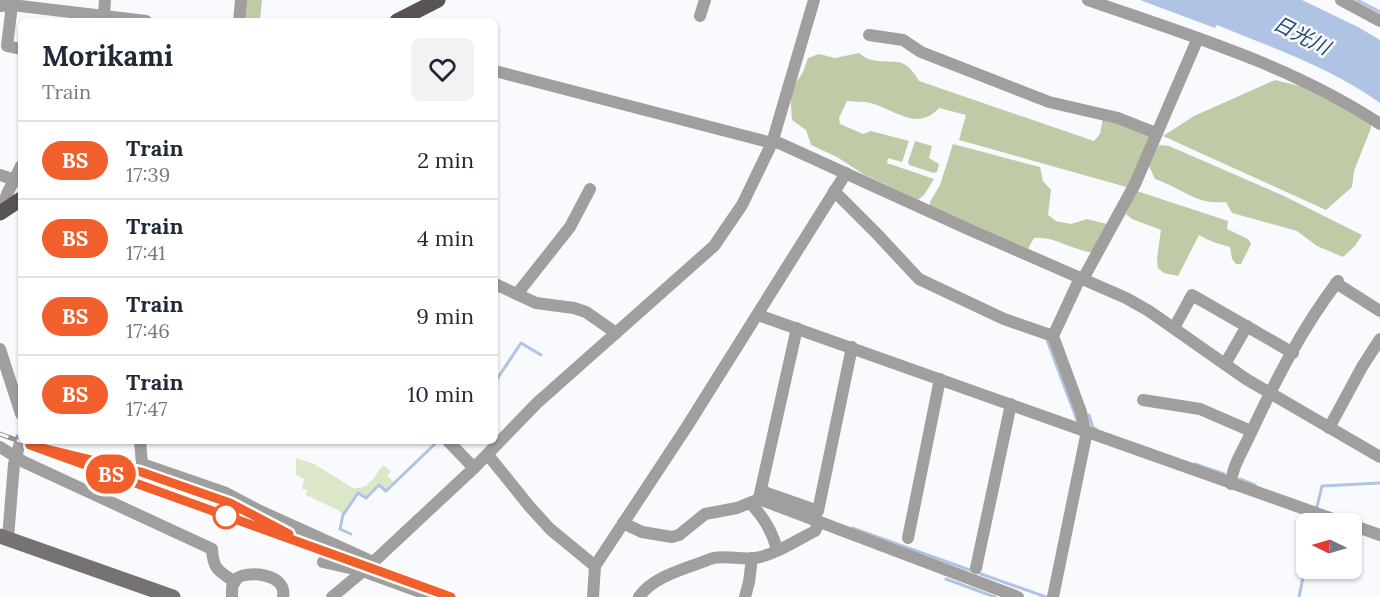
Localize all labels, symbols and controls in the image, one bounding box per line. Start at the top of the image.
water label: 日光川 [1270,10,1336,61]
text: Morikami [42,38,173,74]
button: heart [411,38,474,101]
text: Train [42,79,91,104]
text: Train [126,134,183,162]
text: 2 min [417,146,474,174]
text: BS [62,147,88,174]
text: 17:39 [126,162,170,187]
text: Train [126,212,183,240]
text: 4 min [417,224,474,252]
text: BS [62,225,88,252]
text: 17:41 [126,240,166,265]
text: Train [126,290,183,318]
text: 9 min [416,302,474,330]
text: BS [62,303,88,330]
text: 17:46 [126,318,170,343]
text: Train [126,368,183,396]
text: 10 min [407,380,474,408]
text: BS [62,381,88,408]
text: 17:47 [126,396,168,421]
line badge: BS [84,454,138,494]
text: BS [98,461,124,488]
unlabelled marker [213,503,239,529]
north arrow [1296,513,1362,579]
map controls [1296,513,1362,579]

